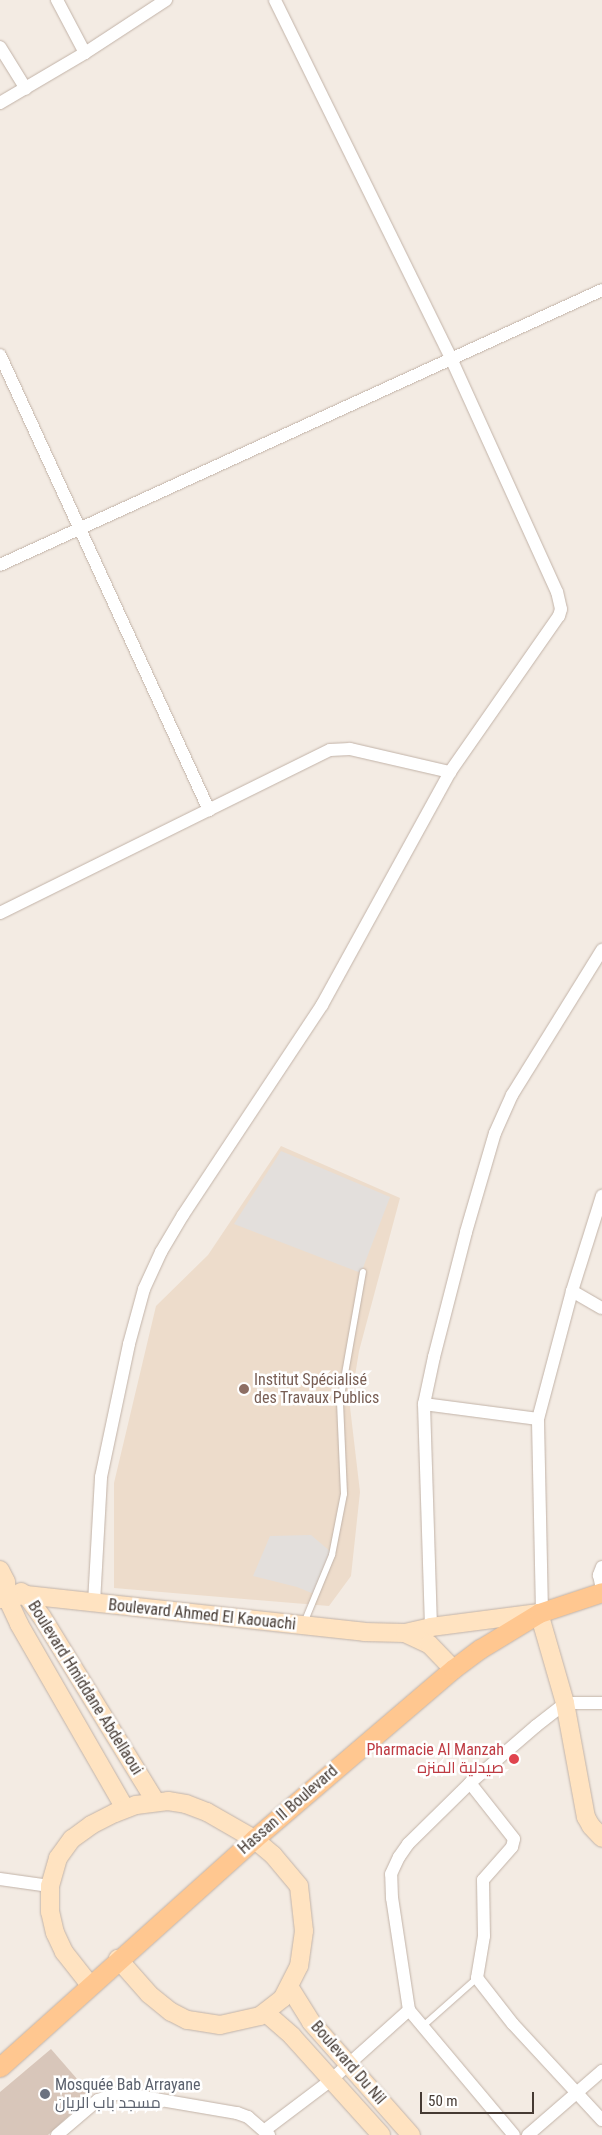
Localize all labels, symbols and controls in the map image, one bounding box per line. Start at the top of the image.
place label: Institut Spécialisé des Travaux Publics [254,1370,380,1408]
marker: Institut Spécialisé des Travaux Publics [238,1383,250,1395]
street label: Boulevard Ahmed El Kaouachi [107,1596,297,1634]
street label: Boulevard Hmiddane Abdellaoui [23,1598,147,1778]
place label: Pharmacie Al Manzah صيدلية المنزه [366,1740,504,1778]
marker: Pharmacie Al Manzah صيدلية المنزه [508,1753,520,1765]
street label: Hassan II Boulevard [234,1762,342,1858]
street label: Boulevard Du Nil [307,2017,389,2109]
place label: Mosquée Bab Arrayane مسجد باب الريان [55,2075,200,2113]
scale bar [422,2082,536,2114]
marker: Mosquée Bab Arrayane مسجد باب الريان [39,2088,51,2100]
text: 50 m [428,2092,458,2110]

